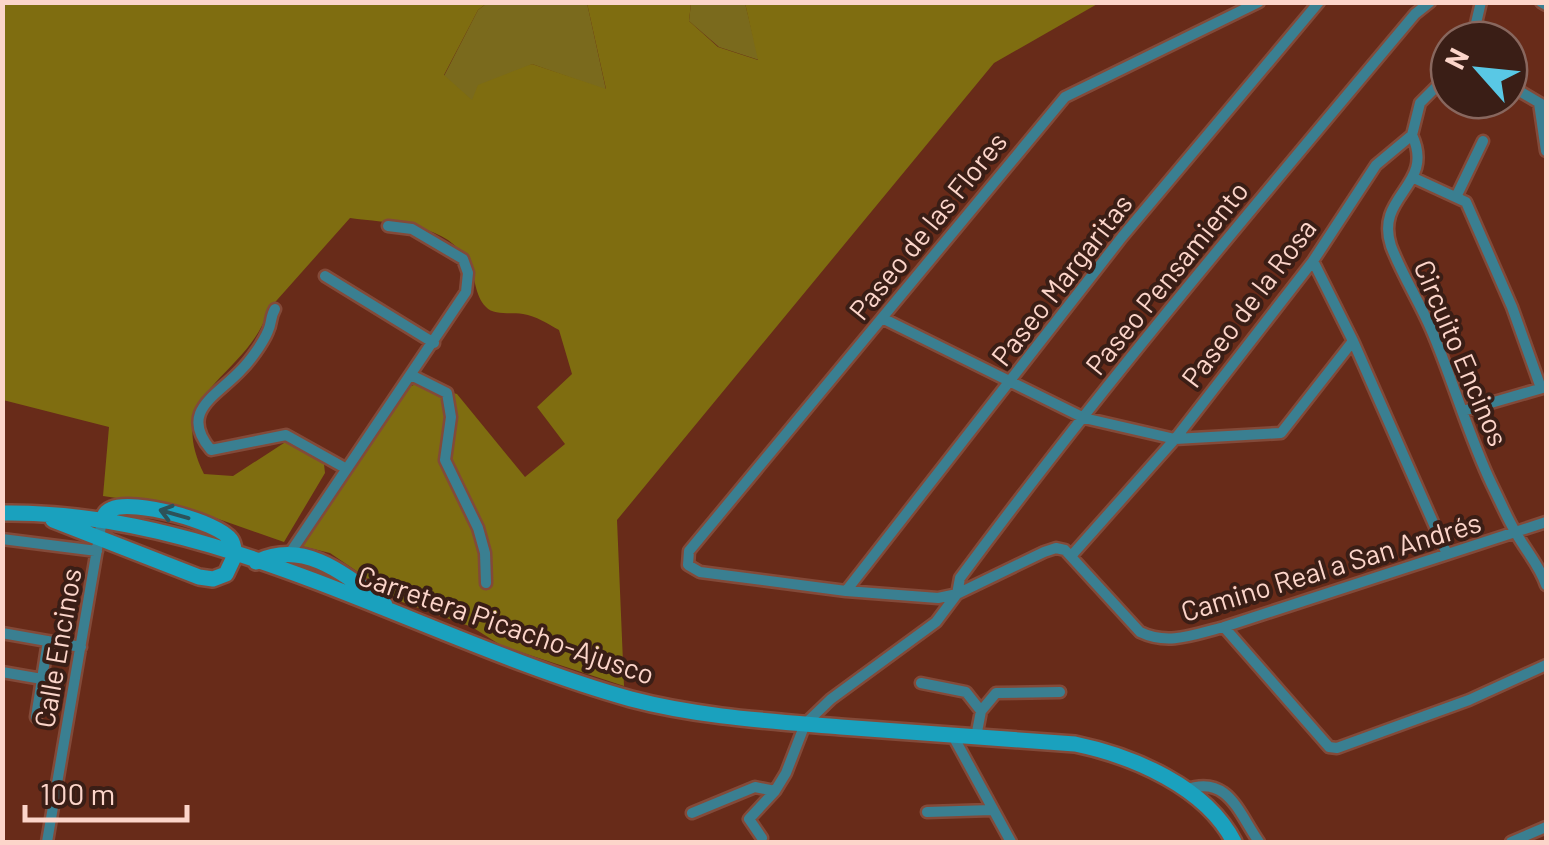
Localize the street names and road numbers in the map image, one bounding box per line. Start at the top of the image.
street label: Paseo de las Flores [841,125,1013,326]
street label: Paseo Pensamiento [1078,174,1255,381]
street label: Paseo Margaritas [984,187,1139,372]
street label: Paseo de la Rosa [1174,211,1323,393]
street label: Circuito Encinos [1407,255,1516,451]
street label: Camino Real a San Andrés [1177,504,1485,628]
street label: Carretera Picacho-Ajusco [354,557,659,691]
street label: Calle Encinos [26,565,88,730]

